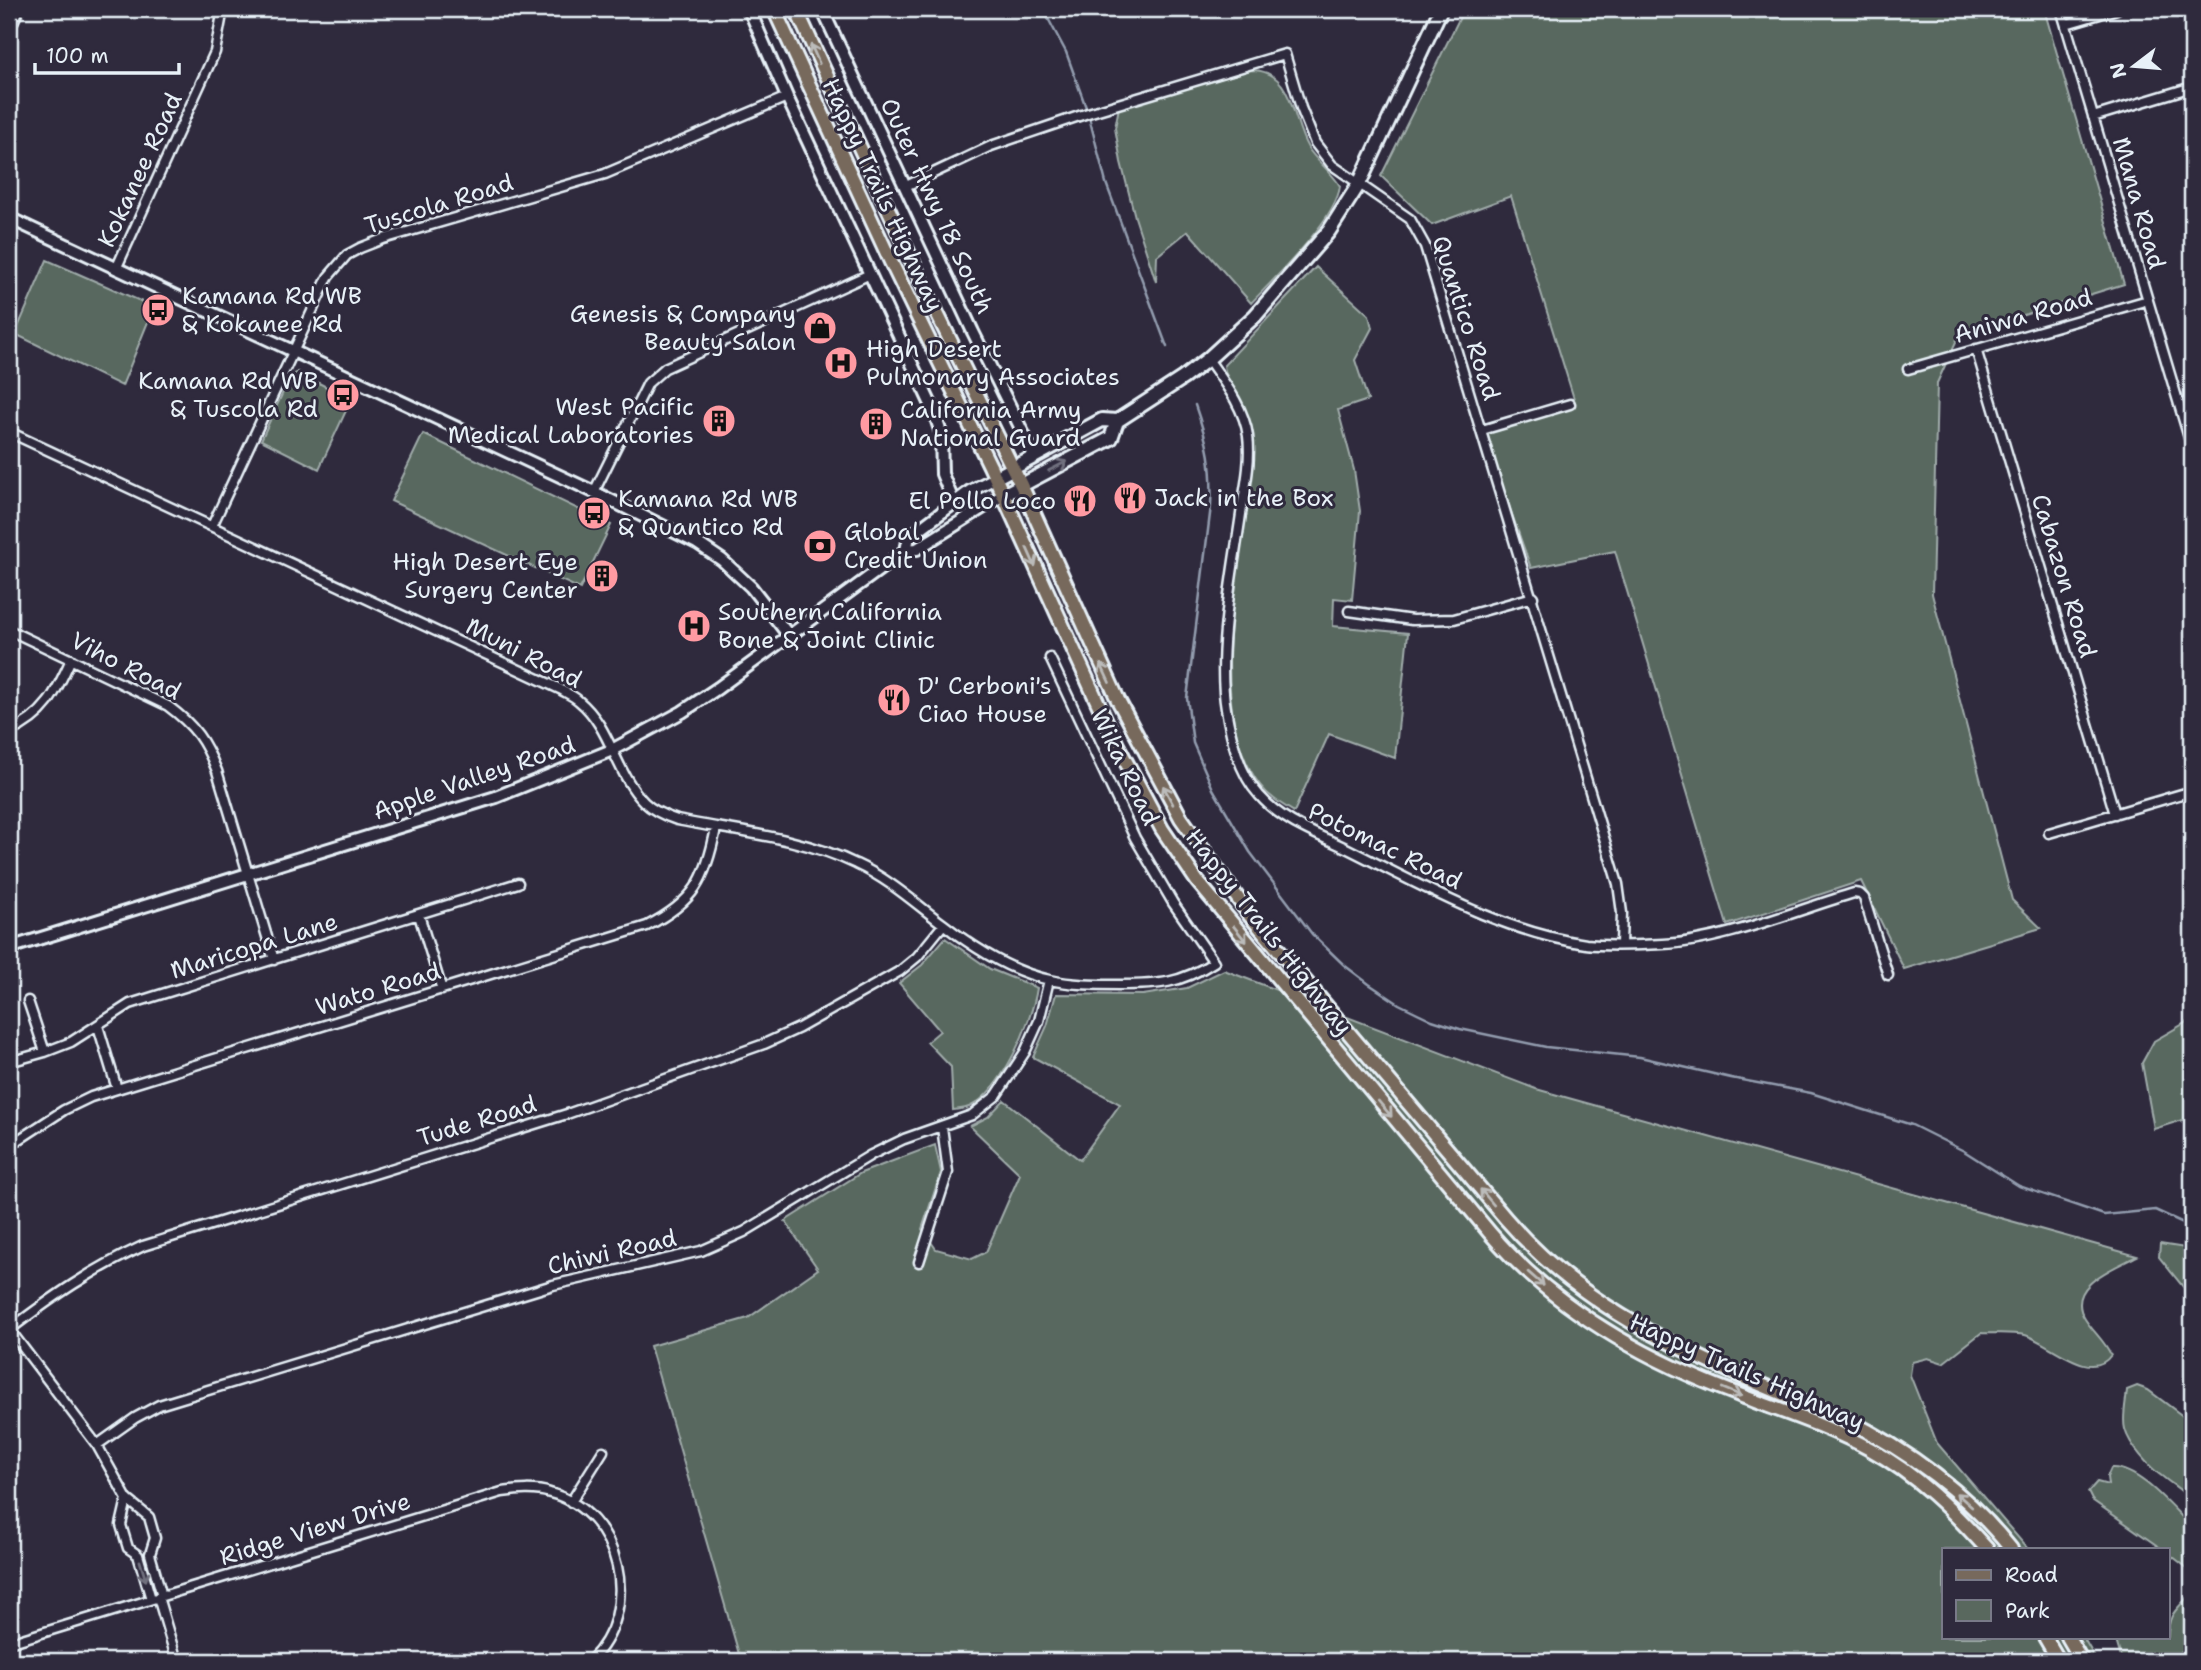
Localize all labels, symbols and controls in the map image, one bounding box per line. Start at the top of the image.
scale bar [35,32,178,76]
north arrow [2100,32,2170,102]
text: 100 m [46,42,109,70]
one-way arrow [808,43,821,65]
text: N [2104,60,2132,81]
street label: Happy Trails Highway [815,73,951,317]
street label: Kokanee Road [90,88,190,252]
street label: Outer Hwy 18 South [873,93,1001,319]
street label: Mana Road [2105,133,2173,273]
street label: Tuscola Road [361,166,517,242]
street label: Quantico Road [1424,232,1508,404]
place label: Kamana Rd WB & Kokanee Rd [182,280,362,340]
street label: Aniwa Road [1950,281,2096,351]
bus stop icon: Kamana Rd WB & Kokanee Rd [139,291,177,329]
place label: Genesis & Company Beauty Salon [570,298,796,358]
shop icon: Genesis & Company Beauty Salon [801,309,839,347]
place label: High Desert Pulmonary Associates [866,333,1120,393]
hospital icon: High Desert Pulmonary Associates [822,344,860,382]
place label: Kamana Rd WB & Tuscola Rd [138,365,318,425]
bus stop icon: Kamana Rd WB & Tuscola Rd [324,376,362,414]
place label: West Pacific Medical Laboratories [448,391,694,451]
place label: California Army National Guard [900,394,1082,454]
building icon: West Pacific Medical Laboratories [700,402,738,440]
building icon: California Army National Guard [857,405,895,443]
one-way arrow [1048,458,1068,472]
restaurant icon: Jack in the Box [1111,479,1149,517]
restaurant icon: El Pollo Loco [1061,482,1099,520]
place label: Jack in the Box [1154,482,1333,514]
place label: Kamana Rd WB & Quantico Rd [618,483,798,543]
place label: El Pollo Loco [908,485,1056,517]
street label: Cabazon Road [2024,490,2104,662]
bus stop icon: Kamana Rd WB & Quantico Rd [575,494,613,532]
place label: Global Credit Union [844,516,987,576]
bank icon: Global Credit Union [801,527,839,565]
place label: High Desert Eye Surgery Center [392,546,578,606]
one-way arrow [1025,546,1038,567]
building icon: High Desert Eye Surgery Center [583,557,621,595]
place label: Southern California Bone & Joint Clinic [718,596,942,656]
hospital icon: Southern California Bone & Joint Clinic [675,607,713,645]
street label: Muni Road [460,610,588,696]
street label: Viho Road [65,624,187,708]
one-way arrow [1098,663,1111,684]
place label: D' Cerboni's Ciao House [918,670,1052,730]
restaurant icon: D' Cerboni's Ciao House [875,681,913,719]
street label: Wika Road [1083,703,1167,831]
street label: Apple Valley Road [369,728,579,828]
one-way arrow [1161,785,1174,806]
street label: Potomac Road [1303,795,1467,897]
street label: Happy Trails Highway [1178,822,1360,1042]
street label: Maricopa Lane [166,905,342,987]
one-way arrow [1232,925,1248,943]
street label: Wato Road [311,955,445,1023]
street label: Tude Road [414,1088,540,1154]
one-way arrow [1378,1100,1393,1118]
one-way arrow [1480,1189,1495,1207]
street label: Chiwi Road [544,1222,680,1282]
one-way arrow [1527,1271,1545,1287]
street label: Happy Trails Highway [1624,1306,1870,1438]
one-way arrow [1721,1386,1742,1399]
street label: Ridge View Drive [216,1485,414,1573]
one-way arrow [1955,1492,1973,1508]
legend [1942,1548,2170,1638]
one-way arrow [137,1559,150,1581]
text: Road [2005,1561,2058,1589]
text: Park [2005,1597,2050,1625]

